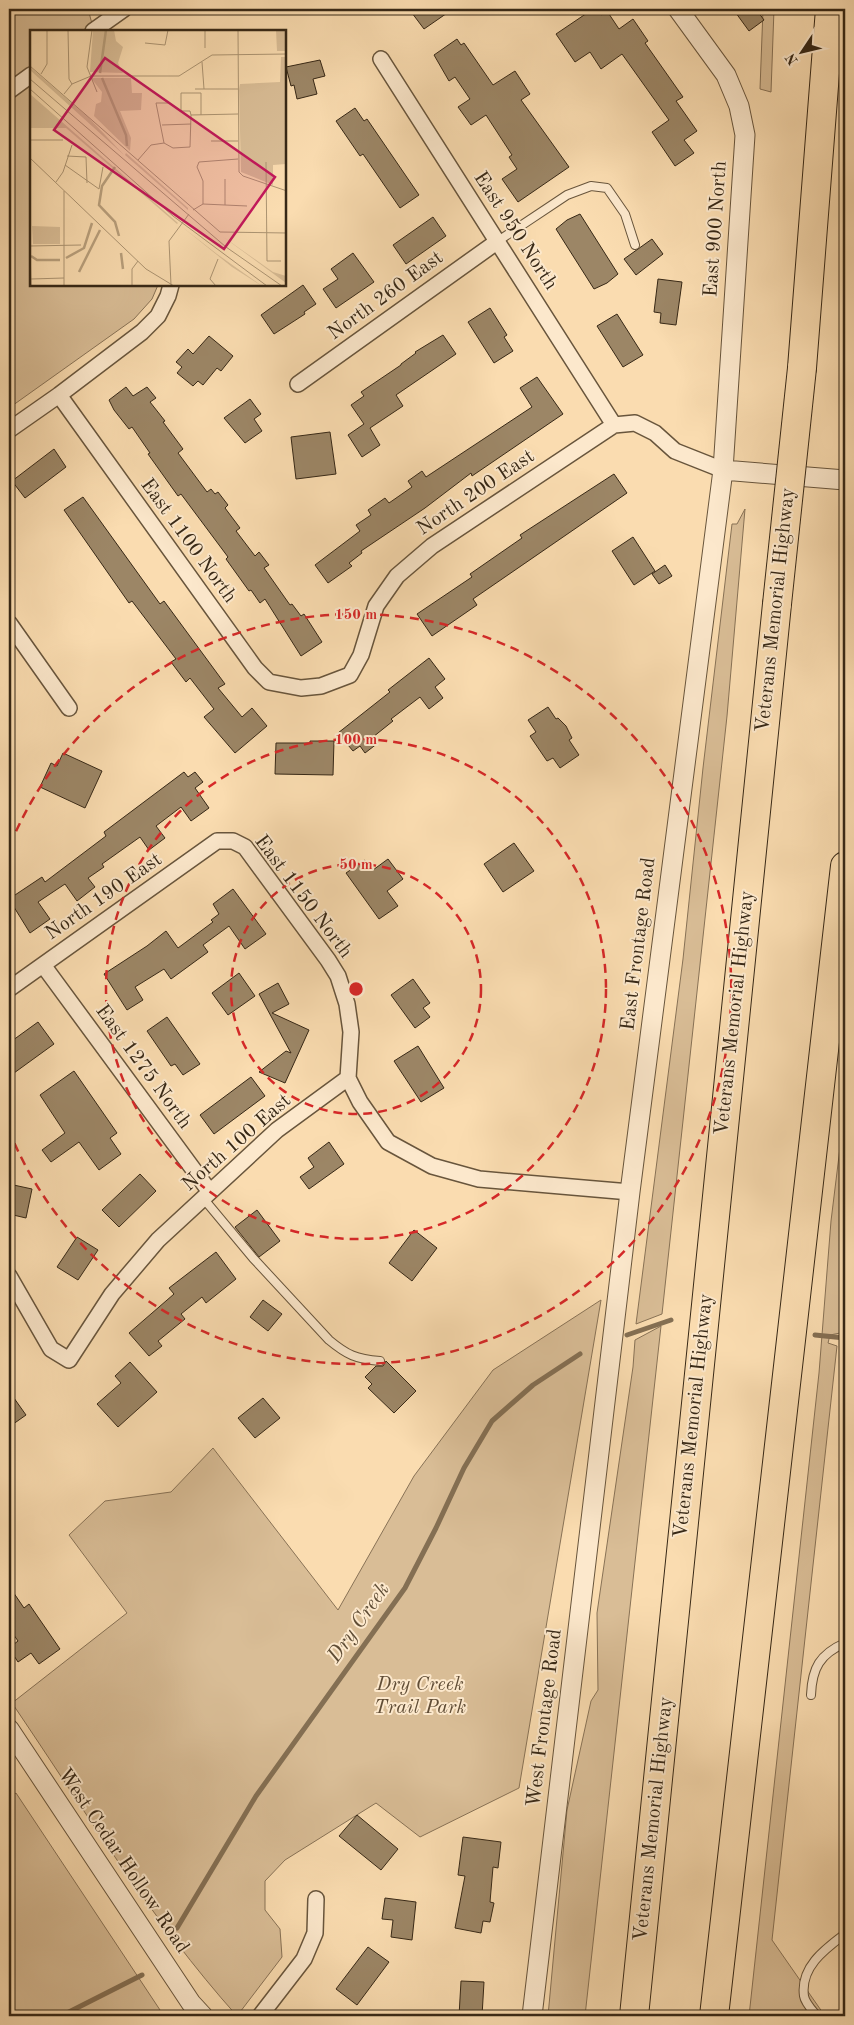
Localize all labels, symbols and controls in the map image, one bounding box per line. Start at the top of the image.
north arrow [776,28,826,78]
inset map [30,30,286,286]
text: N [783,50,801,67]
street label: East 900 North [701,160,731,298]
street label: East 950 North [469,168,561,294]
street label: North 260 East [325,248,447,344]
street label: North 200 East [414,446,538,540]
street label: East 1100 North [136,475,240,607]
street label: Veterans Memorial Highway [753,486,799,733]
text: 150 m [335,608,377,623]
text: 100 m [335,733,377,748]
street label: East 1150 North [250,832,356,962]
street label: North 190 East [42,850,166,944]
street label: East Frontage Road [618,856,660,1032]
text: 50 m [339,858,373,873]
street label: Veterans Memorial Highway [712,889,758,1136]
centre of rings [347,980,365,998]
street label: East 1275 North [91,1001,195,1133]
street label: North 100 East [179,1091,295,1195]
street label: Veterans Memorial Highway [671,1292,717,1539]
water label: Dry Creek [323,1579,394,1668]
street label: West Frontage Road [524,1628,566,1808]
park label: Dry Creek Trail Park [374,1675,466,1718]
street label: Veterans Memorial Highway [631,1695,677,1942]
street label: West Cedar Hollow Road [54,1765,192,1957]

